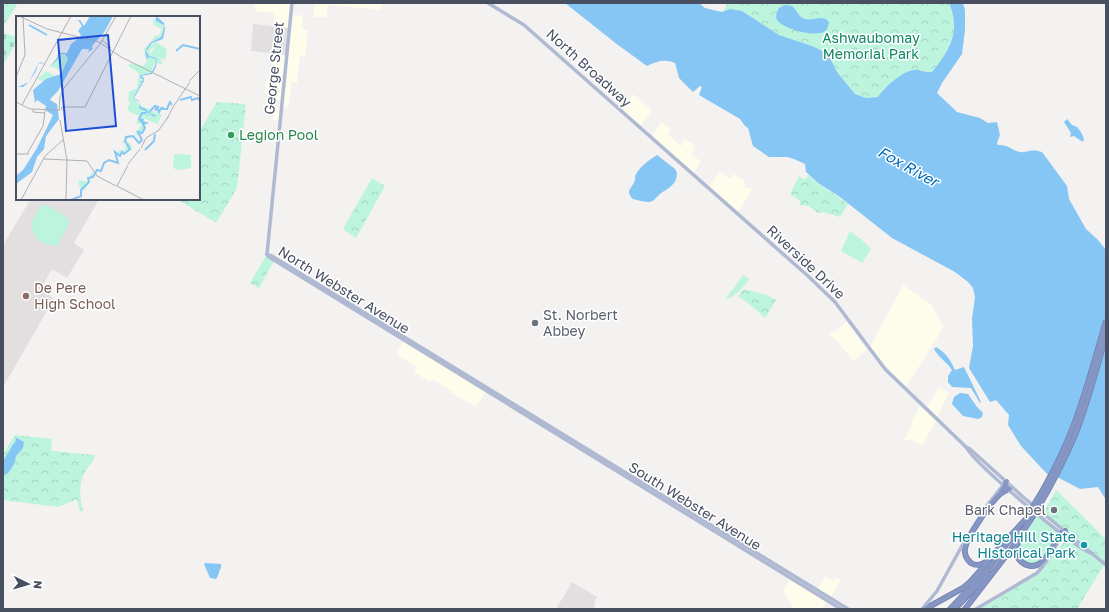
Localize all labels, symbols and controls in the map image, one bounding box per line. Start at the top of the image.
inset map [16,16,200,200]
street label: George Street [260,21,287,115]
street label: North Broadway [543,25,636,110]
park label: Ashwaubomay Memorial Park [822,29,920,62]
place label: Legion Pool [239,126,318,143]
marker: Legion Pool [226,130,236,140]
water label: Fox River [875,142,944,191]
street label: Riverside Drive [764,221,849,302]
street label: North Webster Avenue [275,242,413,337]
place label: De Pere High School [34,279,116,312]
marker: De Pere High School [21,291,31,301]
place label: St. Norbert Abbey [543,306,618,339]
marker: St. Norbert Abbey [530,318,540,328]
street label: South Webster Avenue [626,458,765,553]
place label: Bark Chapel [965,501,1046,518]
marker: Bark Chapel [1049,505,1059,515]
place label: Heritage Hill State Historical Park [952,528,1076,561]
marker: Heritage Hill State Historical Park [1079,540,1089,550]
north arrow [8,564,48,604]
text: N [32,580,45,590]

